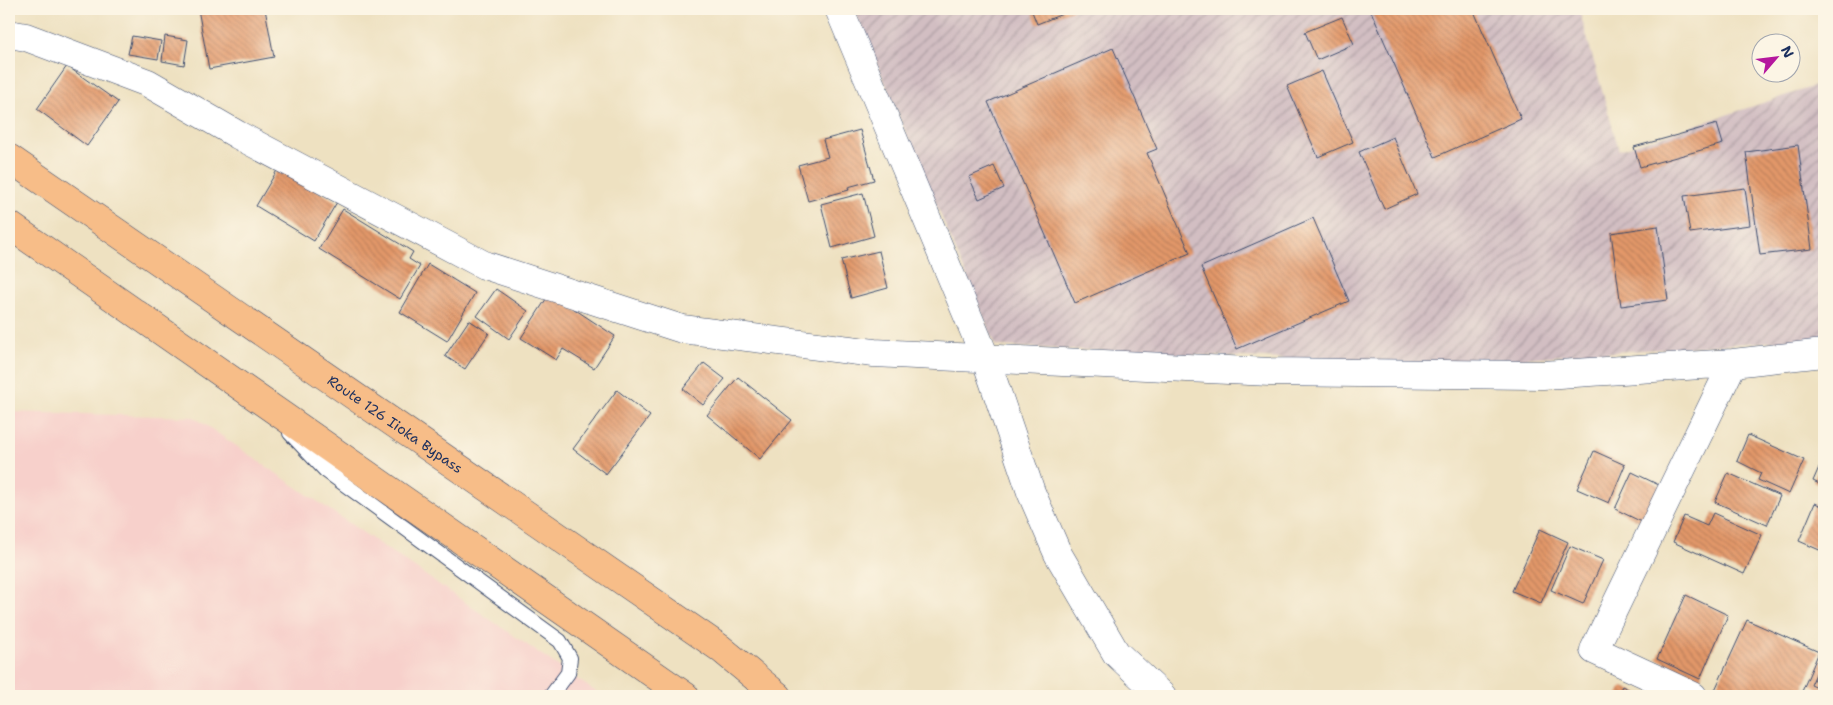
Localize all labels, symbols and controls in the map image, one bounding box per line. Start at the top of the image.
north arrow [1750,32,1800,82]
text: N [1777,43,1798,61]
street label: Route 126 Iioka Bypass [324,371,466,477]

